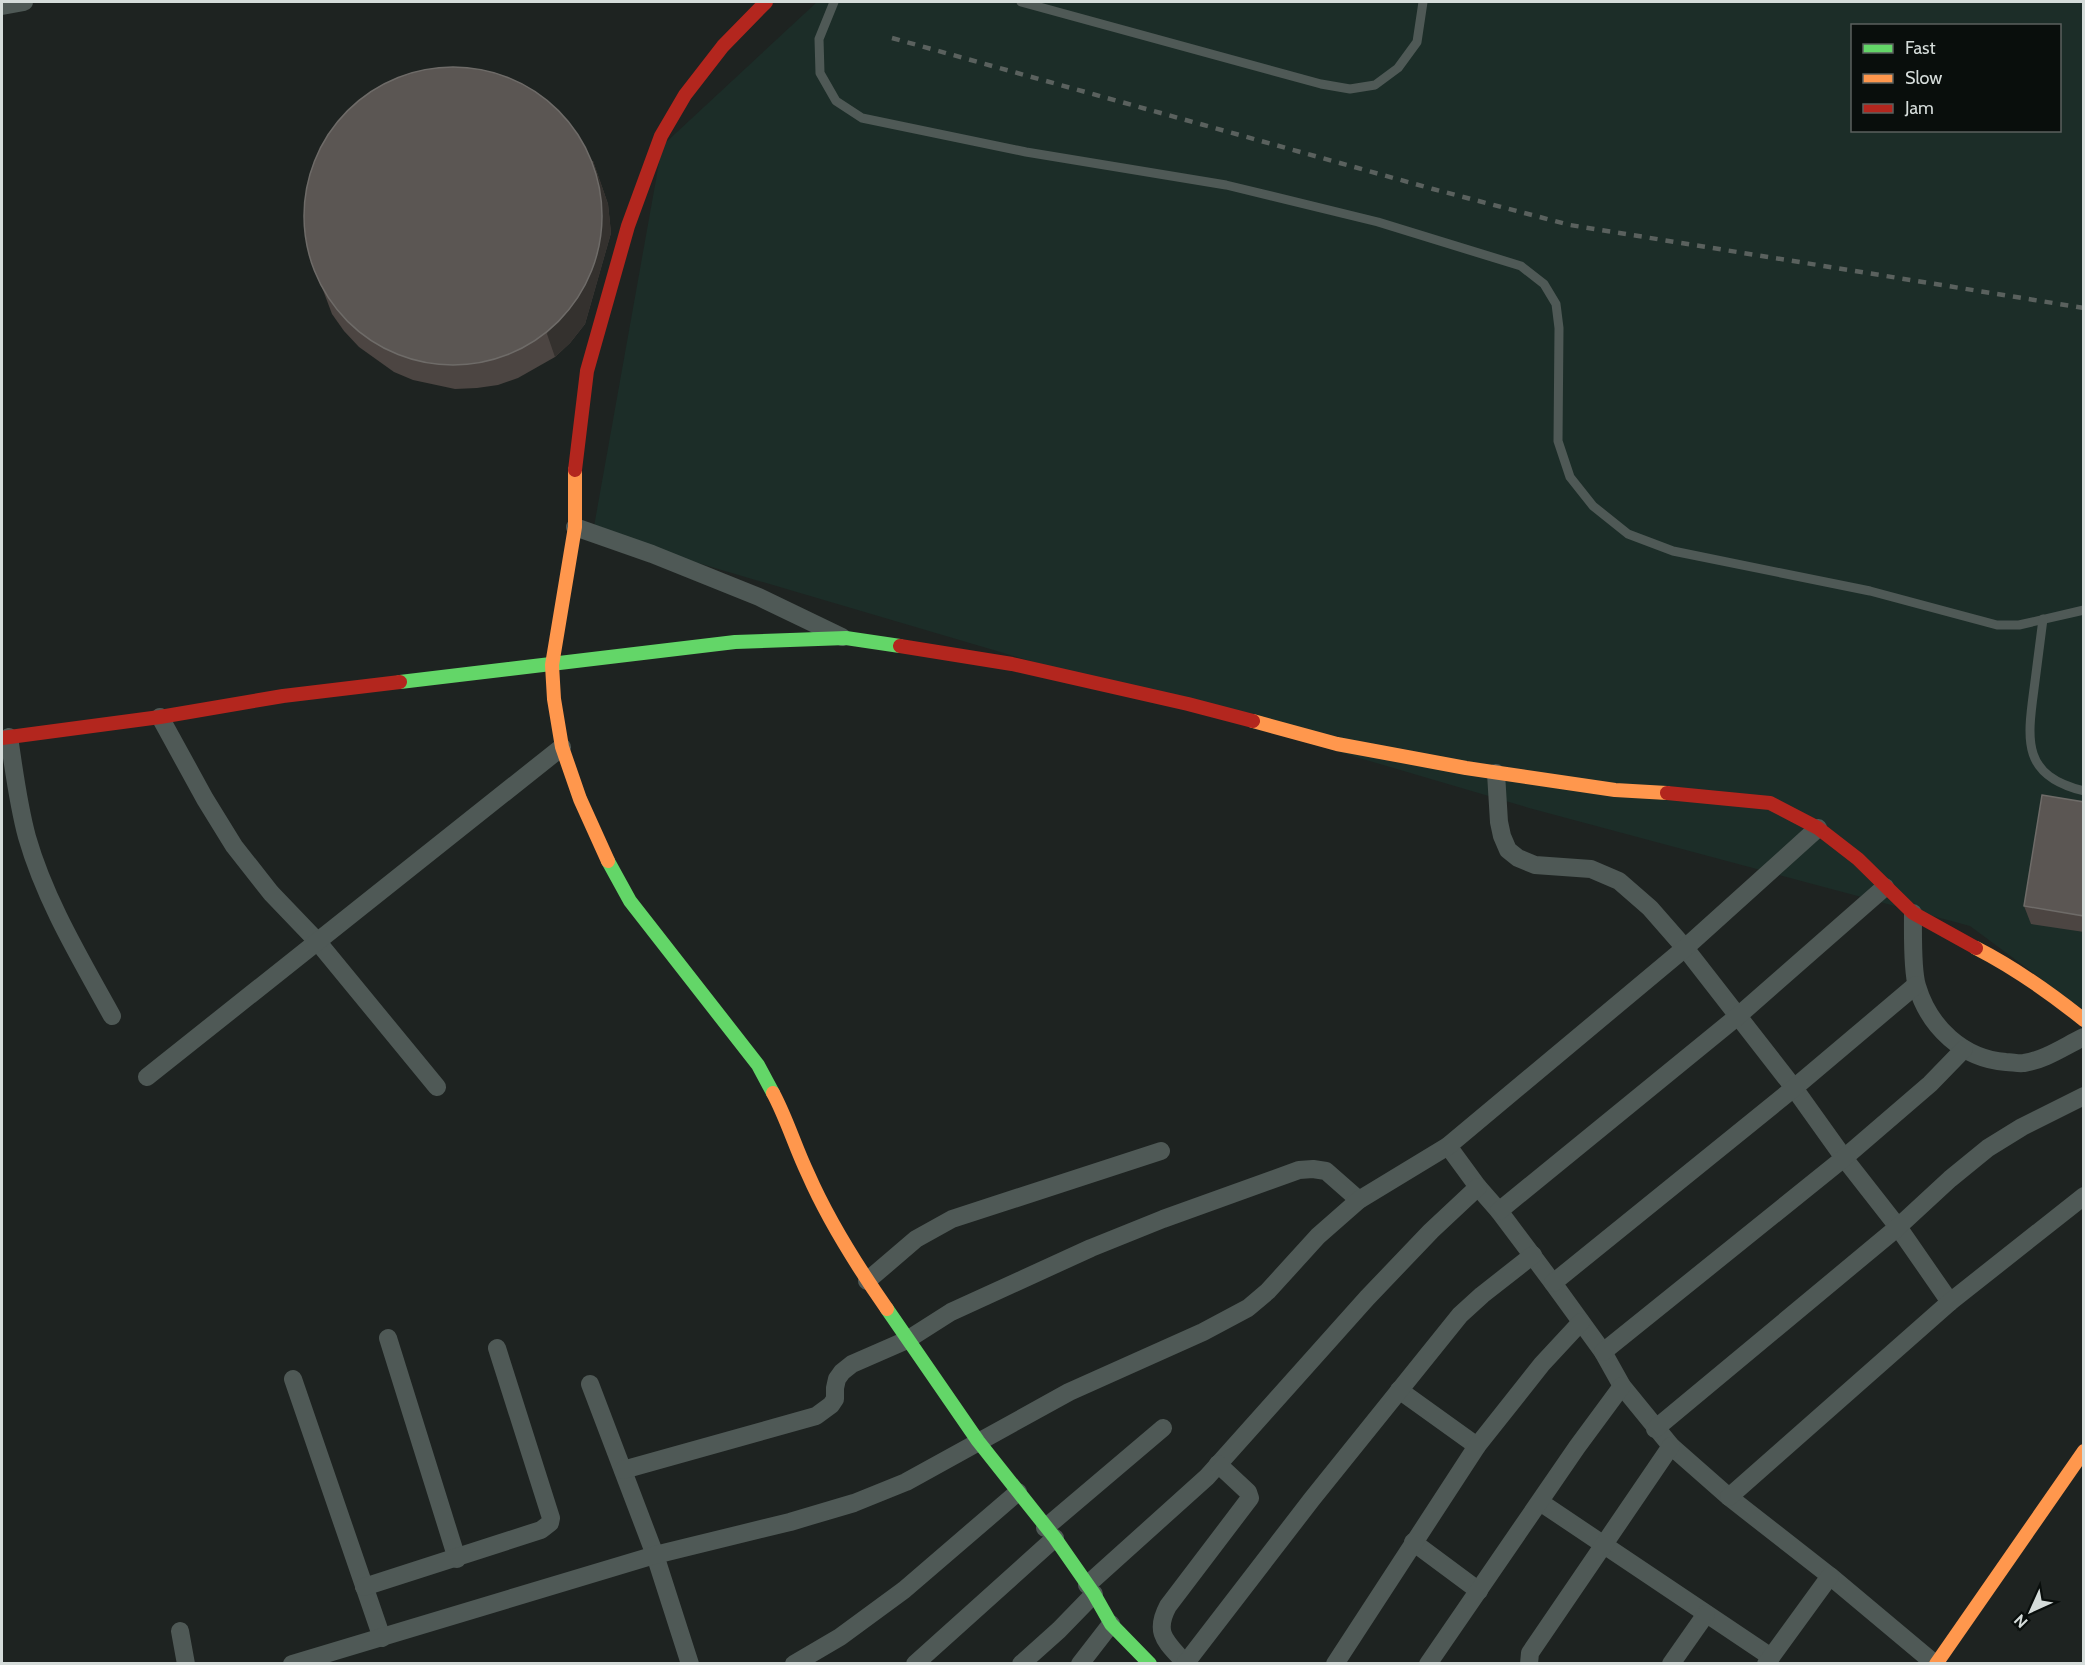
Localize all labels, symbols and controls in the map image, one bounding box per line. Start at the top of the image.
legend [1851,24,2061,132]
text: Fast [1905,37,1936,59]
text: Slow [1905,67,1942,89]
text: Jam [1904,97,1934,119]
north arrow [2001,1581,2061,1641]
text: N [2010,1611,2031,1632]

